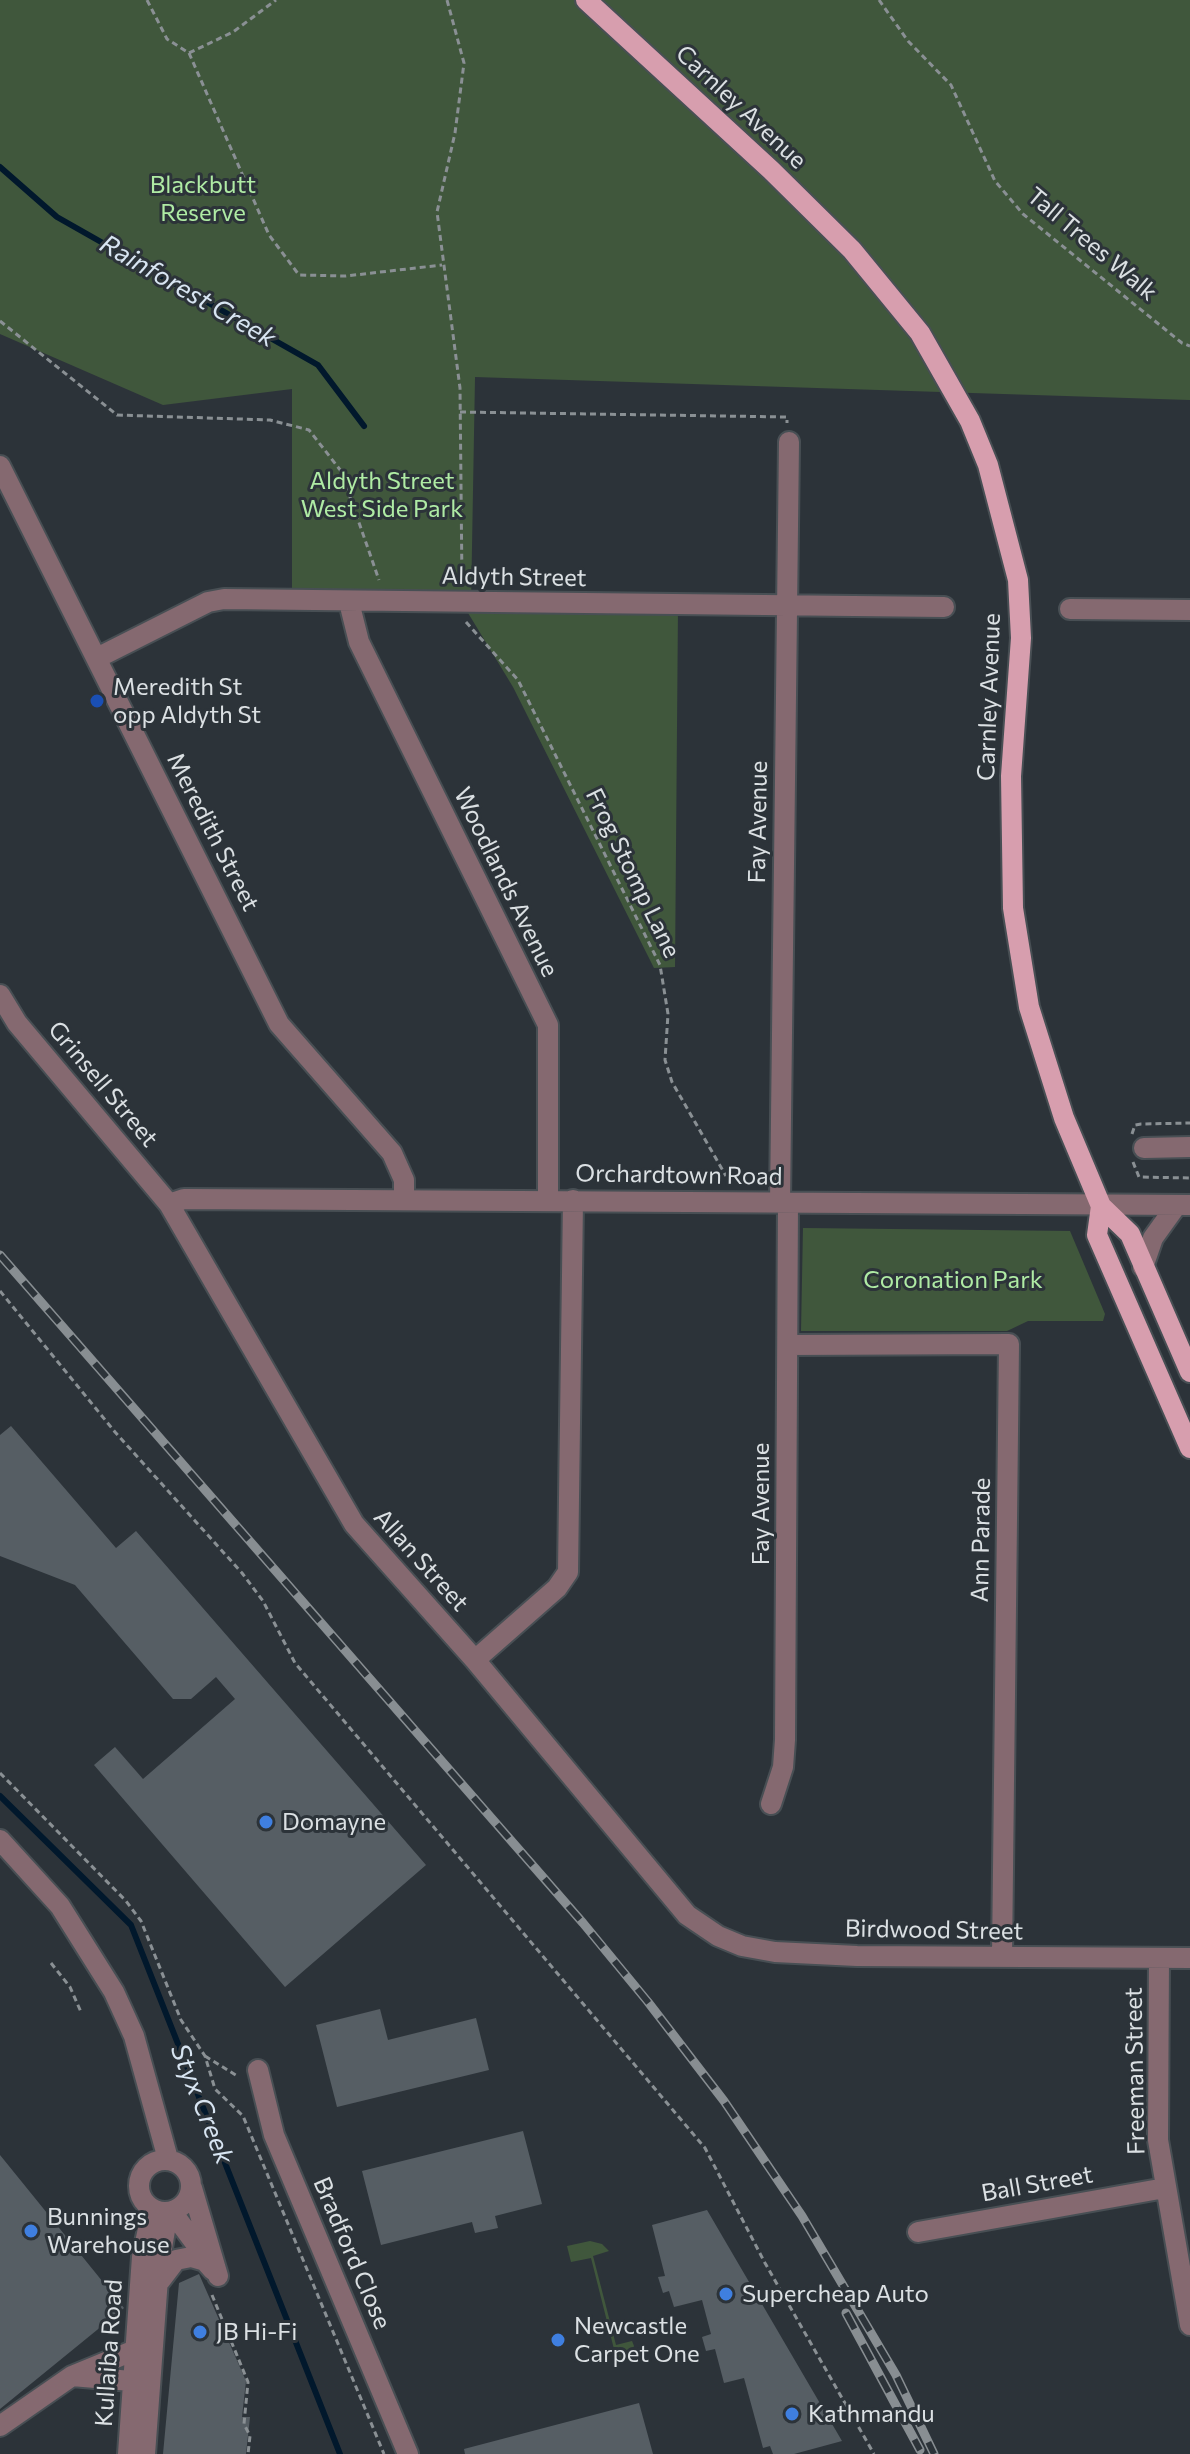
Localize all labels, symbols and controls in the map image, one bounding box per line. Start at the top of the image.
street label: Carnley Avenue [670,39,812,175]
park label: Blackbutt Reserve [150,171,256,227]
street label: Tall Trees Walk [1021,181,1163,307]
water label: Rainforest Creek [94,228,282,354]
park label: Aldyth Street West Side Park [301,467,463,523]
street label: Aldyth Street [441,561,587,593]
street label: Carnley Avenue [972,613,1006,781]
place label: Meredith St opp Aldyth St [113,673,261,729]
marker: Meredith St opp Aldyth St [88,692,106,710]
street label: Meredith Street [161,748,265,916]
street label: Fay Avenue [743,760,773,884]
street label: Woodlands Avenue [448,783,564,981]
street label: Frog Stomp Lane [580,784,686,962]
street label: Grinsell Street [42,1015,164,1153]
street label: Orchardtown Road [575,1159,783,1191]
park label: Coronation Park [863,1266,1043,1294]
street label: Fay Avenue [747,1443,775,1565]
street label: Ann Parade [966,1477,996,1603]
street label: Allan Street [368,1503,474,1617]
place label: Domayne [282,1808,386,1836]
marker: Domayne [257,1813,275,1831]
street label: Birdwood Street [845,1914,1023,1946]
street label: Freeman Street [1119,1987,1151,2155]
water label: Styx Creek [164,2039,240,2169]
street label: Ball Street [979,2160,1095,2208]
street label: Bradford Close [307,2173,397,2333]
place label: Bunnings Warehouse [47,2203,170,2259]
marker: Bunnings Warehouse [22,2222,40,2240]
street label: Kullaiba Road [89,2278,129,2428]
place label: Supercheap Auto [742,2280,929,2308]
marker: Supercheap Auto [717,2285,735,2303]
place label: Newcastle Carpet One [574,2312,700,2368]
place label: JB Hi-Fi [216,2318,297,2346]
marker: JB Hi-Fi [191,2323,209,2341]
marker: Newcastle Carpet One [549,2331,567,2349]
place label: Kathmandu [808,2400,935,2428]
marker: Kathmandu [783,2405,801,2423]

